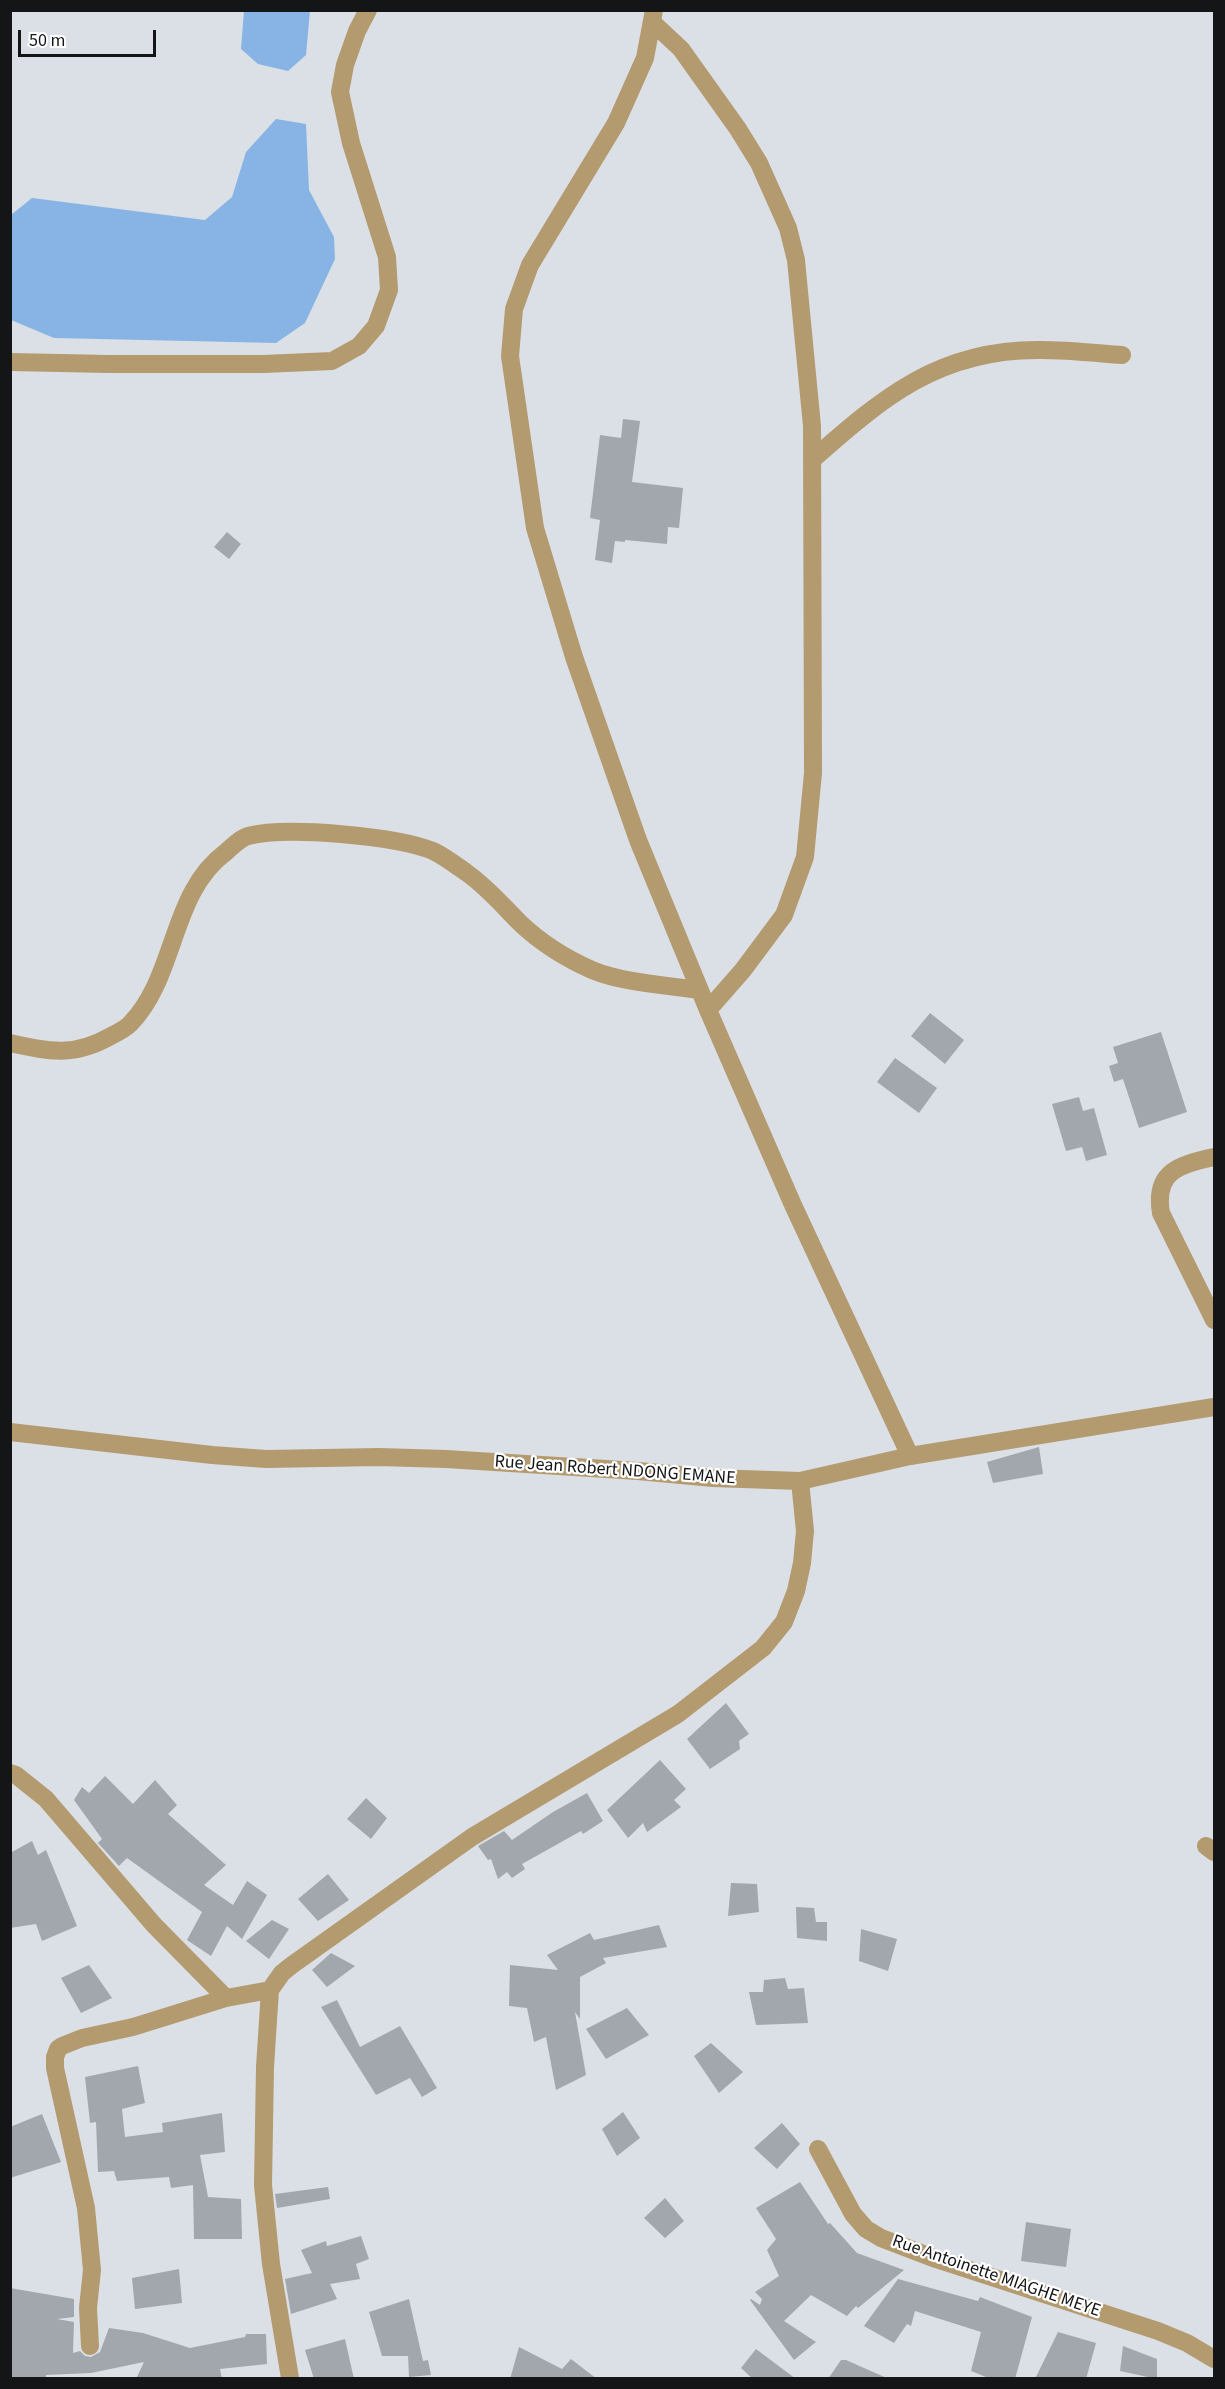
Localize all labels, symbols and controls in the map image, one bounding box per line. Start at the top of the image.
scale bar [21,18,159,56]
text: 50 m [29,28,65,53]
street label: Rue Jean Robert NDONG EMANE [494,1452,736,1490]
street label: Rue Antoinette MIAGHE MEYE [889,2231,1103,2323]

